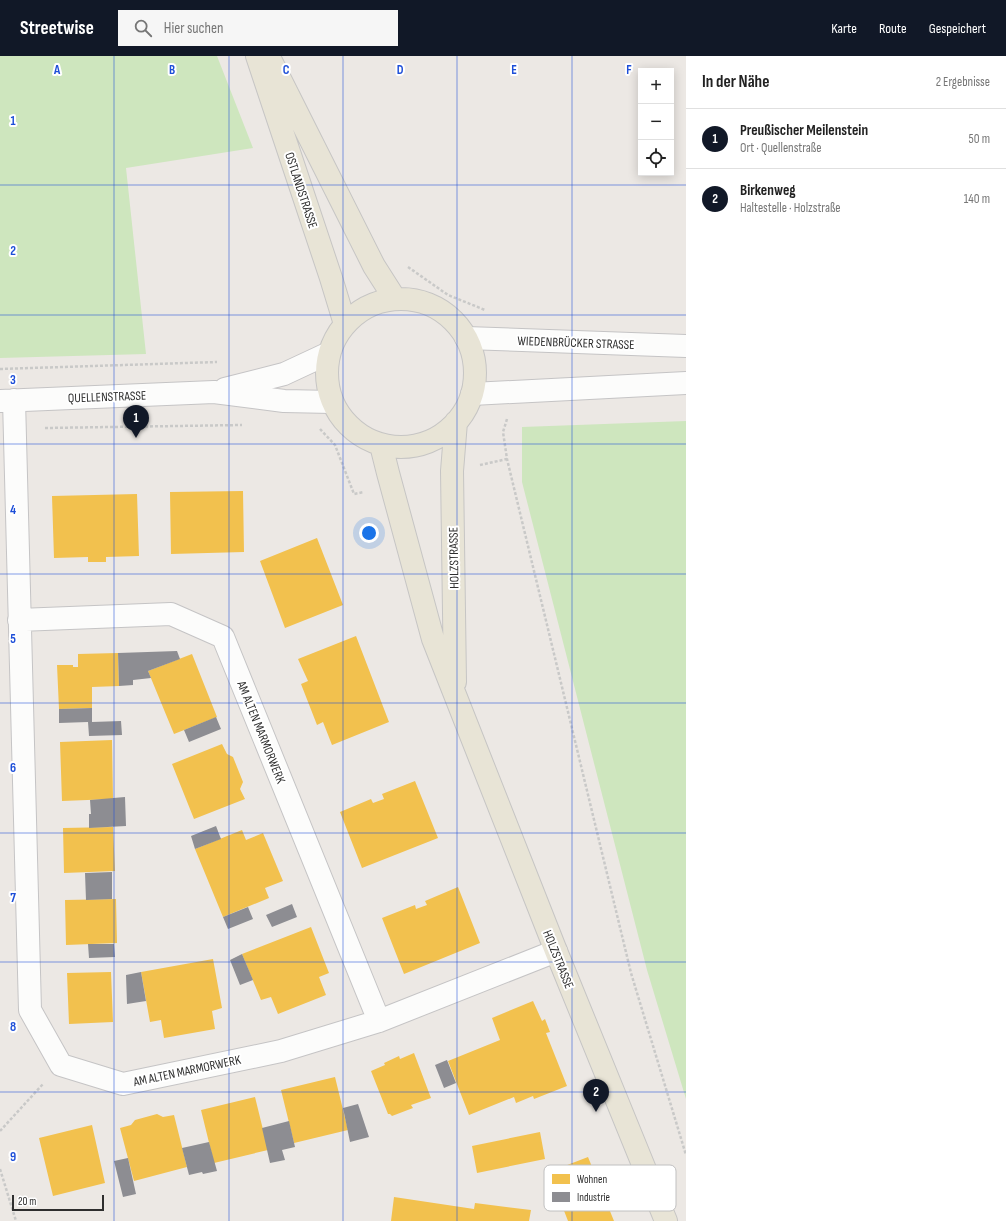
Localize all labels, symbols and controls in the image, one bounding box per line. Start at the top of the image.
search box [118,10,398,46]
text: Streetwise [20,17,94,40]
icon: search [132,17,154,39]
text: Hier suchen [164,19,223,38]
text: Karte [831,20,857,37]
text: Route [879,20,907,37]
text: Gespeichert [929,20,986,37]
text: A [53,62,61,78]
text: B [169,62,175,78]
text: C [283,62,290,78]
text: D [397,62,404,78]
text: E [511,62,517,78]
text: F [626,62,632,78]
map controls [638,68,674,176]
button: + [638,68,674,104]
text: In der Nähe [702,72,769,92]
text: 2 Ergebnisse [936,74,990,90]
button: − [638,104,674,140]
text: 1 [10,113,16,129]
text: Preußischer Meilenstein [740,121,868,140]
text: 1 [712,131,718,147]
text: 50 m [969,131,990,147]
button: locate [638,140,674,176]
text: Ort · Quellenstraße [740,140,822,156]
street label: OSTLANDSTRASSE [281,150,321,230]
text: Birkenweg [740,181,796,200]
text: 2 [712,191,718,207]
text: 140 m [964,191,990,207]
text: Haltestelle · Holzstraße [740,200,841,216]
text: 2 [10,243,16,259]
street label: WIEDENBRÜCKER STRASSE [517,332,635,353]
text: 3 [10,372,16,388]
street label: QUELLENSTRASSE [68,388,146,406]
pin: 1 [123,405,149,438]
text: 4 [10,502,16,518]
your location [359,523,379,543]
street label: HOLZSTRASSE [445,527,463,589]
text: 5 [10,631,16,647]
street label: AM ALTEN MARMORWERK [233,678,289,786]
text: 6 [10,760,16,776]
text: 7 [10,890,16,906]
street label: HOLZSTRASSE [539,928,577,991]
text: 8 [10,1019,16,1035]
street label: AM ALTEN MARMORWERK [131,1052,242,1090]
pin: 2 [583,1079,609,1112]
text: 9 [10,1149,16,1165]
legend [544,1165,676,1211]
text: Wohnen [577,1173,607,1186]
text: Industrie [577,1191,610,1204]
scale bar [12,1193,104,1212]
text: 20 m [18,1195,36,1208]

